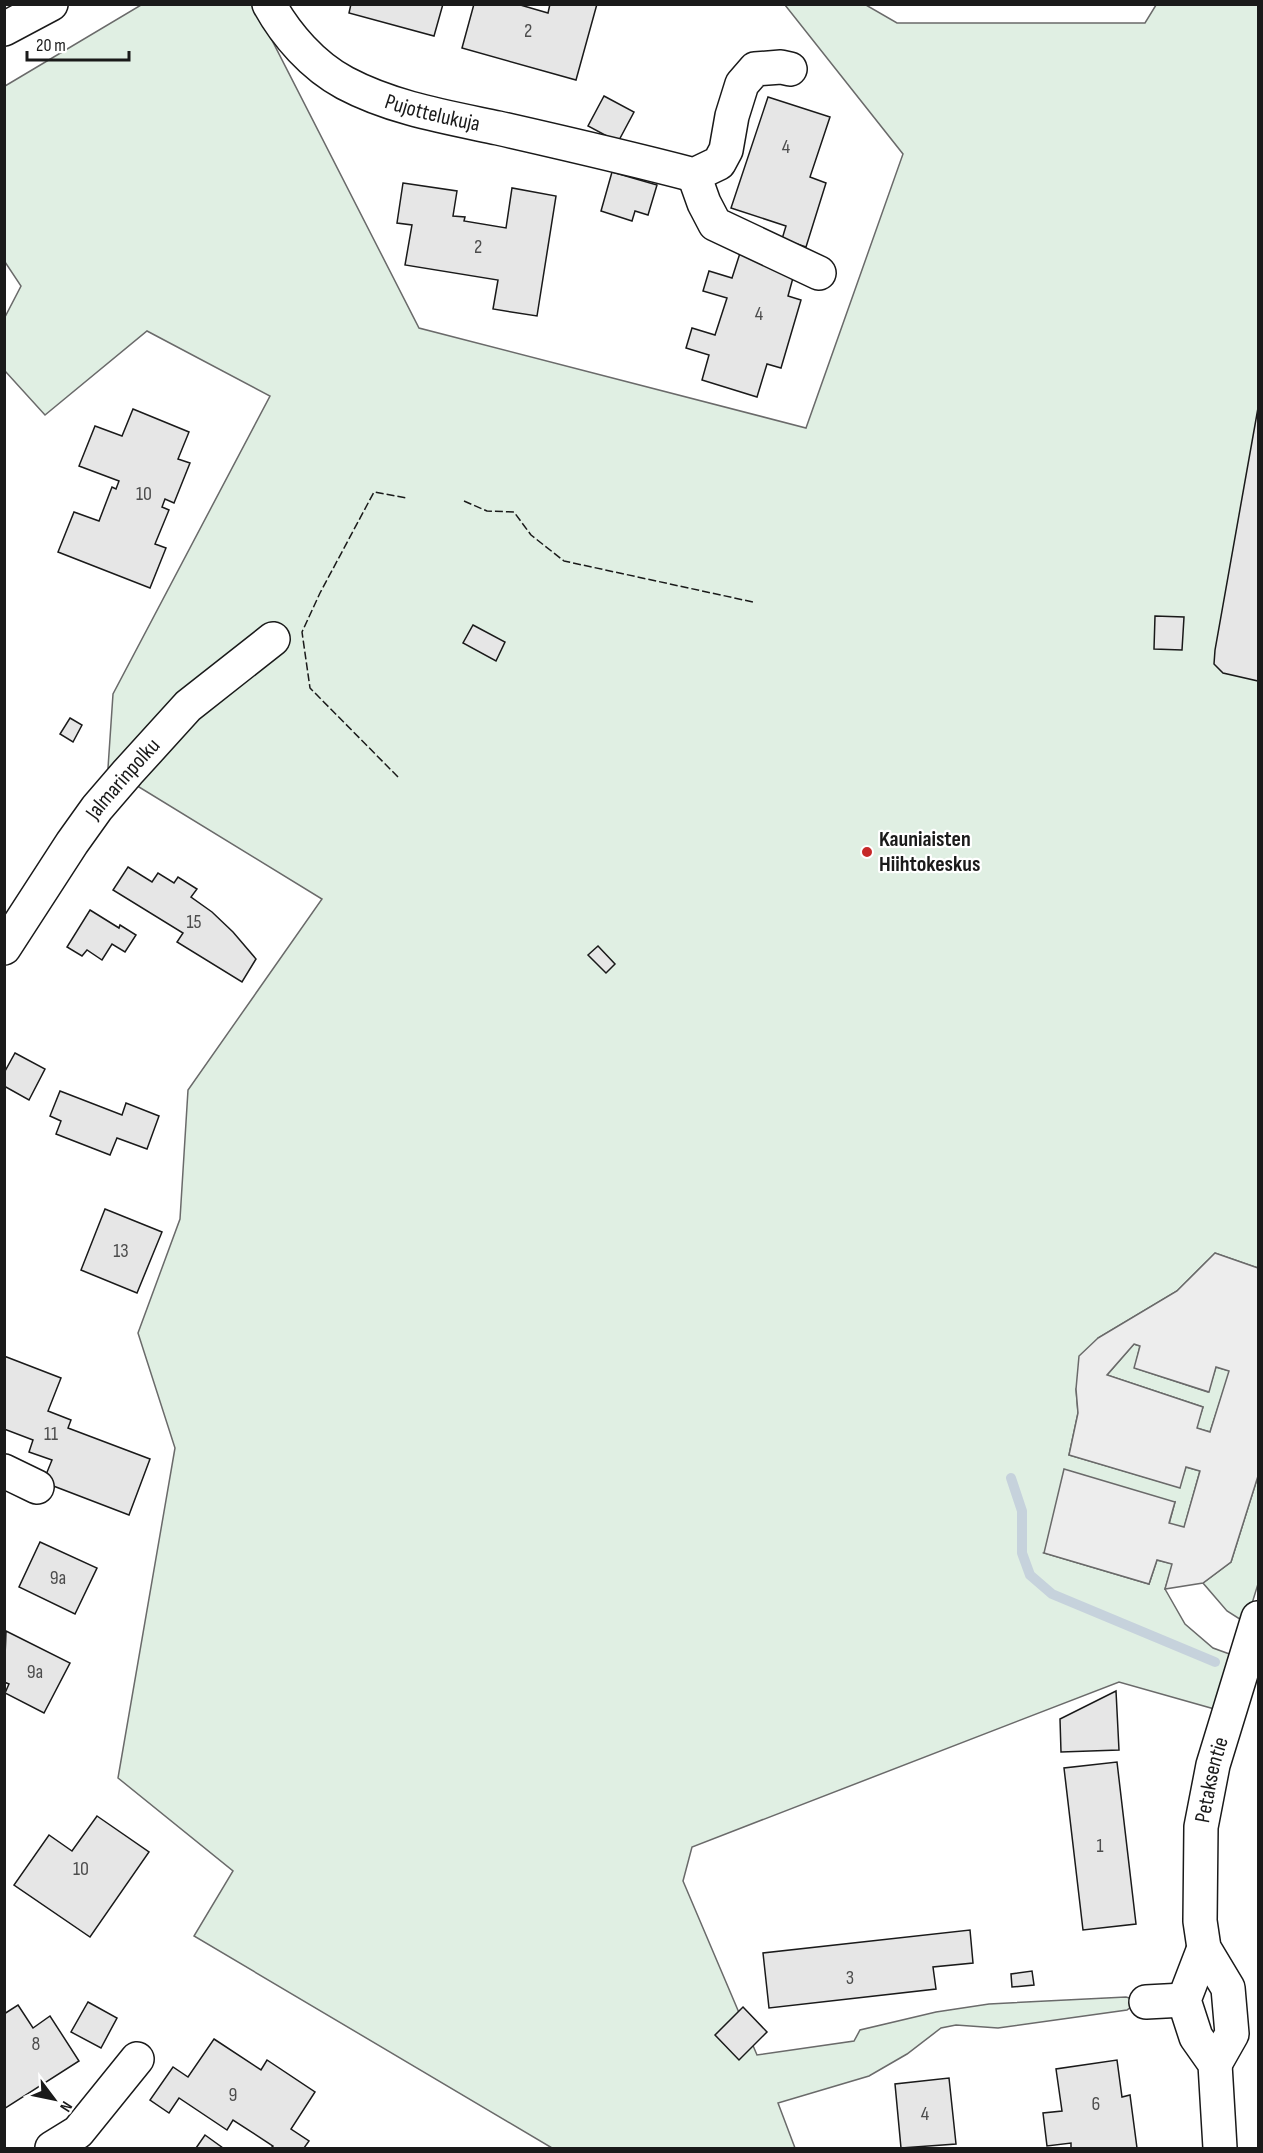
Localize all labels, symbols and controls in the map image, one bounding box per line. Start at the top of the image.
house number: 2 [524,19,532,43]
scale bar [27,24,129,62]
text: 20 m [36,35,66,56]
street label: Pujottelukuja [381,88,483,137]
house number: 4 [782,135,790,159]
house number: 2 [474,235,482,259]
house number: 4 [755,302,763,326]
house number: 10 [136,482,152,506]
street label: Jalmarinpolku [79,732,166,825]
place label: Kauniaisten Hiihtokeskus [879,826,980,878]
marker: Kauniaisten Hiihtokeskus [860,845,874,859]
house number: 15 [186,910,202,934]
house number: 13 [113,1239,129,1263]
house number: 11 [44,1422,58,1446]
house number: 9a [50,1566,66,1590]
house number: 9a [27,1660,43,1684]
street label: Petaksentie [1189,1733,1234,1825]
house number: 1 [1097,1834,1104,1858]
house number: 10 [73,1857,89,1881]
house number: 3 [846,1966,854,1990]
house number: 8 [32,2032,40,2056]
north arrow [24,2069,84,2129]
house number: 9 [229,2083,237,2107]
house number: 6 [1092,2092,1100,2116]
text: N [55,2097,76,2115]
house number: 4 [921,2102,929,2126]

